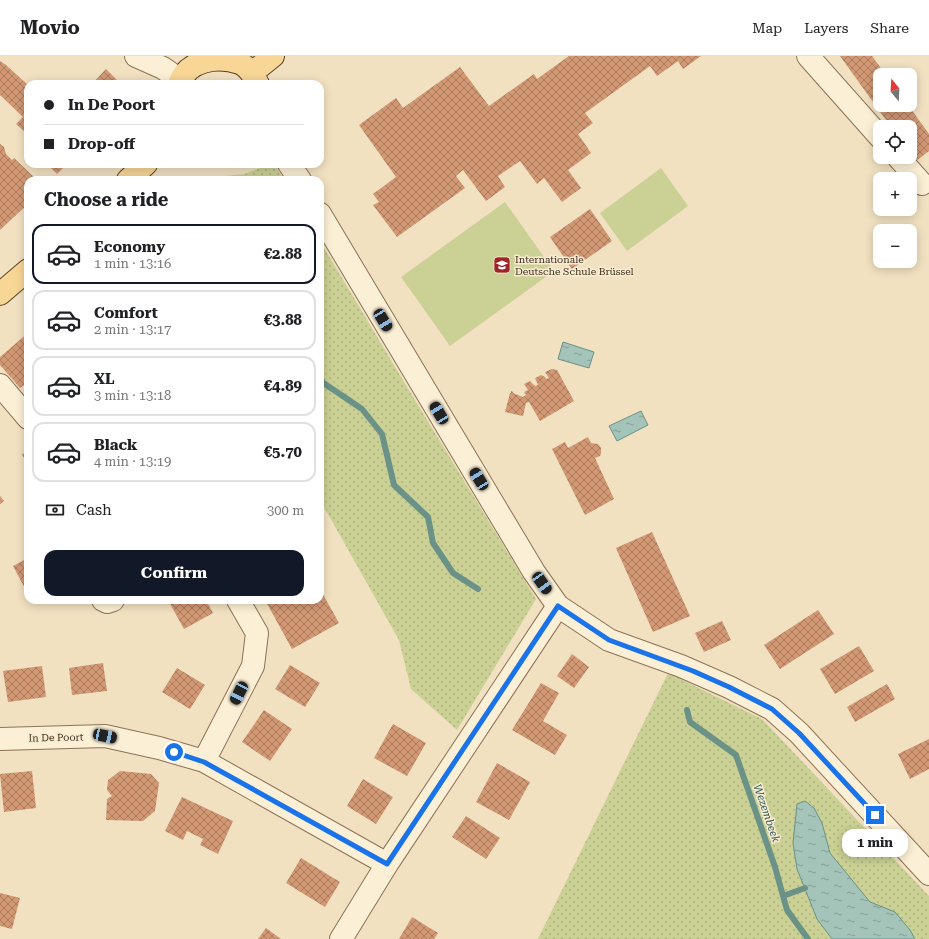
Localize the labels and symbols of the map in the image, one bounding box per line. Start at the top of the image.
north arrow [873,68,917,112]
place label: Internationale Deutsche Schule Brüssel [515,254,634,277]
school or university icon: Internationale Deutsche Schule Brüssel [492,255,512,275]
car [372,307,394,333]
car [428,400,450,426]
car [468,466,490,492]
car [530,570,554,596]
car [228,680,250,706]
car [92,728,118,744]
street label: In De Poort [28,732,84,743]
route start [165,743,183,761]
water label: Wezembeek [751,782,783,844]
route end [866,806,884,824]
callout: 1 min [842,829,908,857]

